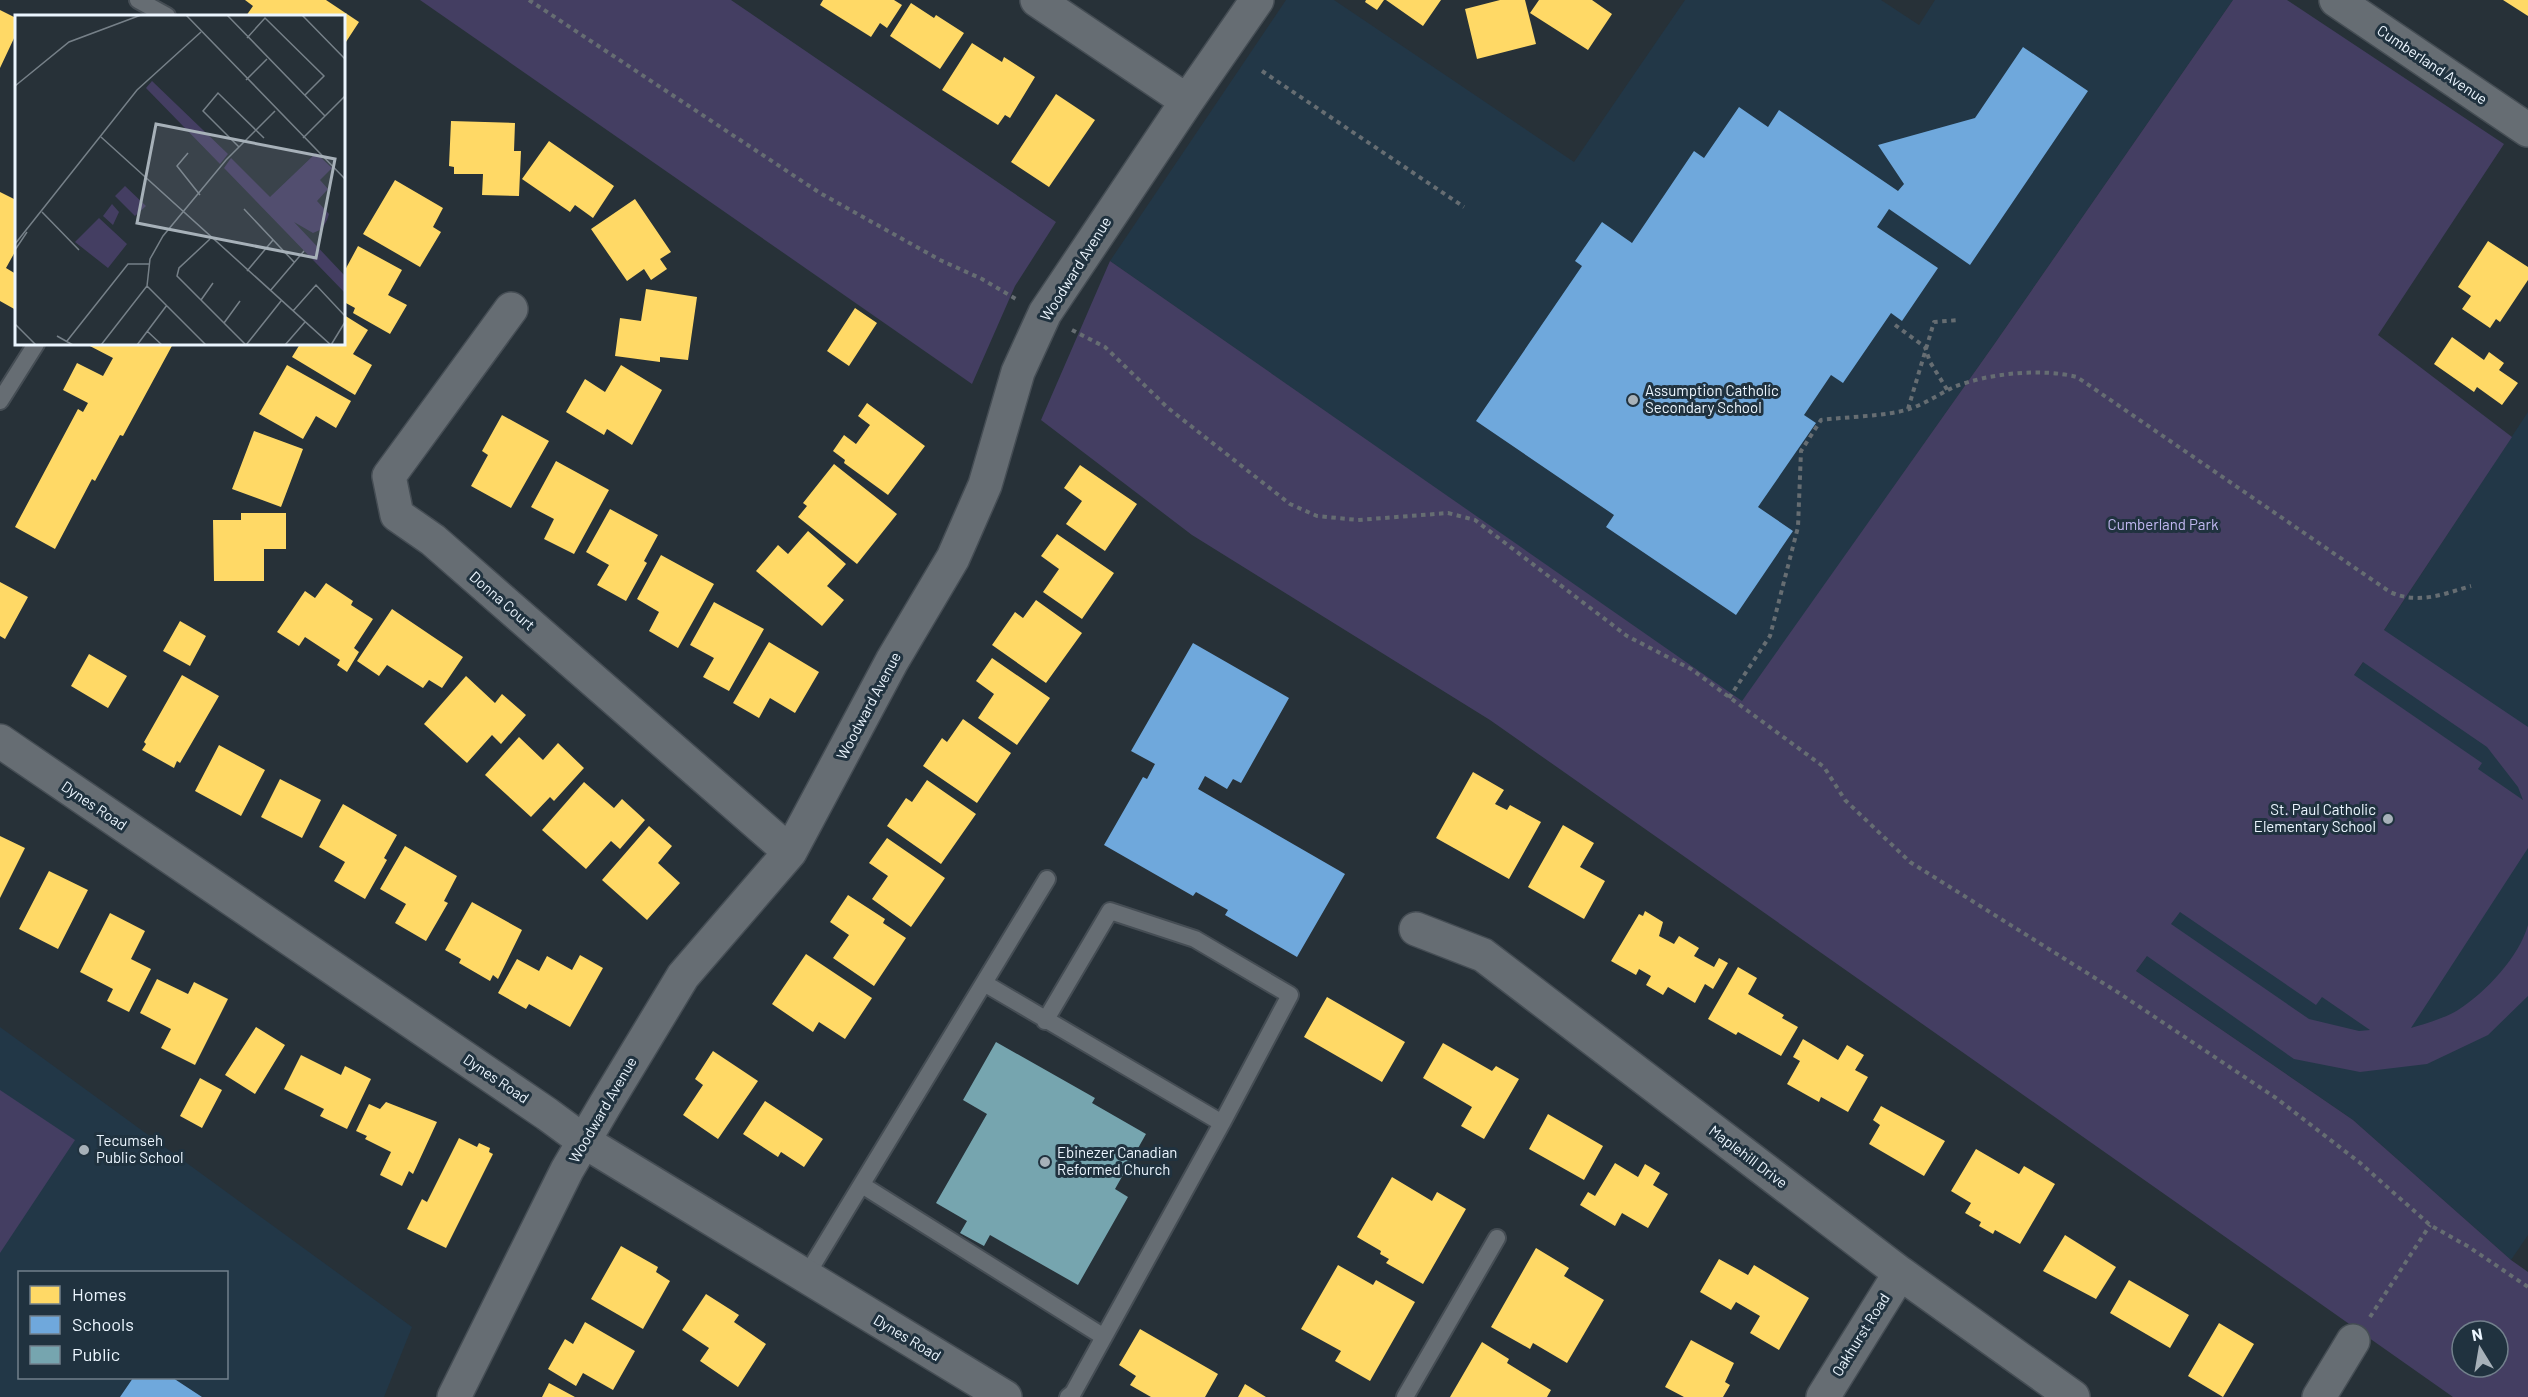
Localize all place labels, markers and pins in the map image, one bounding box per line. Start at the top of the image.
place label: Assumption Catholic Secondary School [1645,381,1779,416]
marker: Assumption Catholic Secondary School [1626,393,1640,407]
place label: St. Paul Catholic Elementary School [2254,800,2376,835]
marker: St. Paul Catholic Elementary School [2381,812,2395,826]
place label: Tecumseh Public School [96,1131,184,1166]
marker: Tecumseh Public School [77,1143,91,1157]
place label: Ebinezer Canadian Reformed Church [1057,1143,1177,1178]
marker: Ebinezer Canadian Reformed Church [1038,1155,1052,1169]

